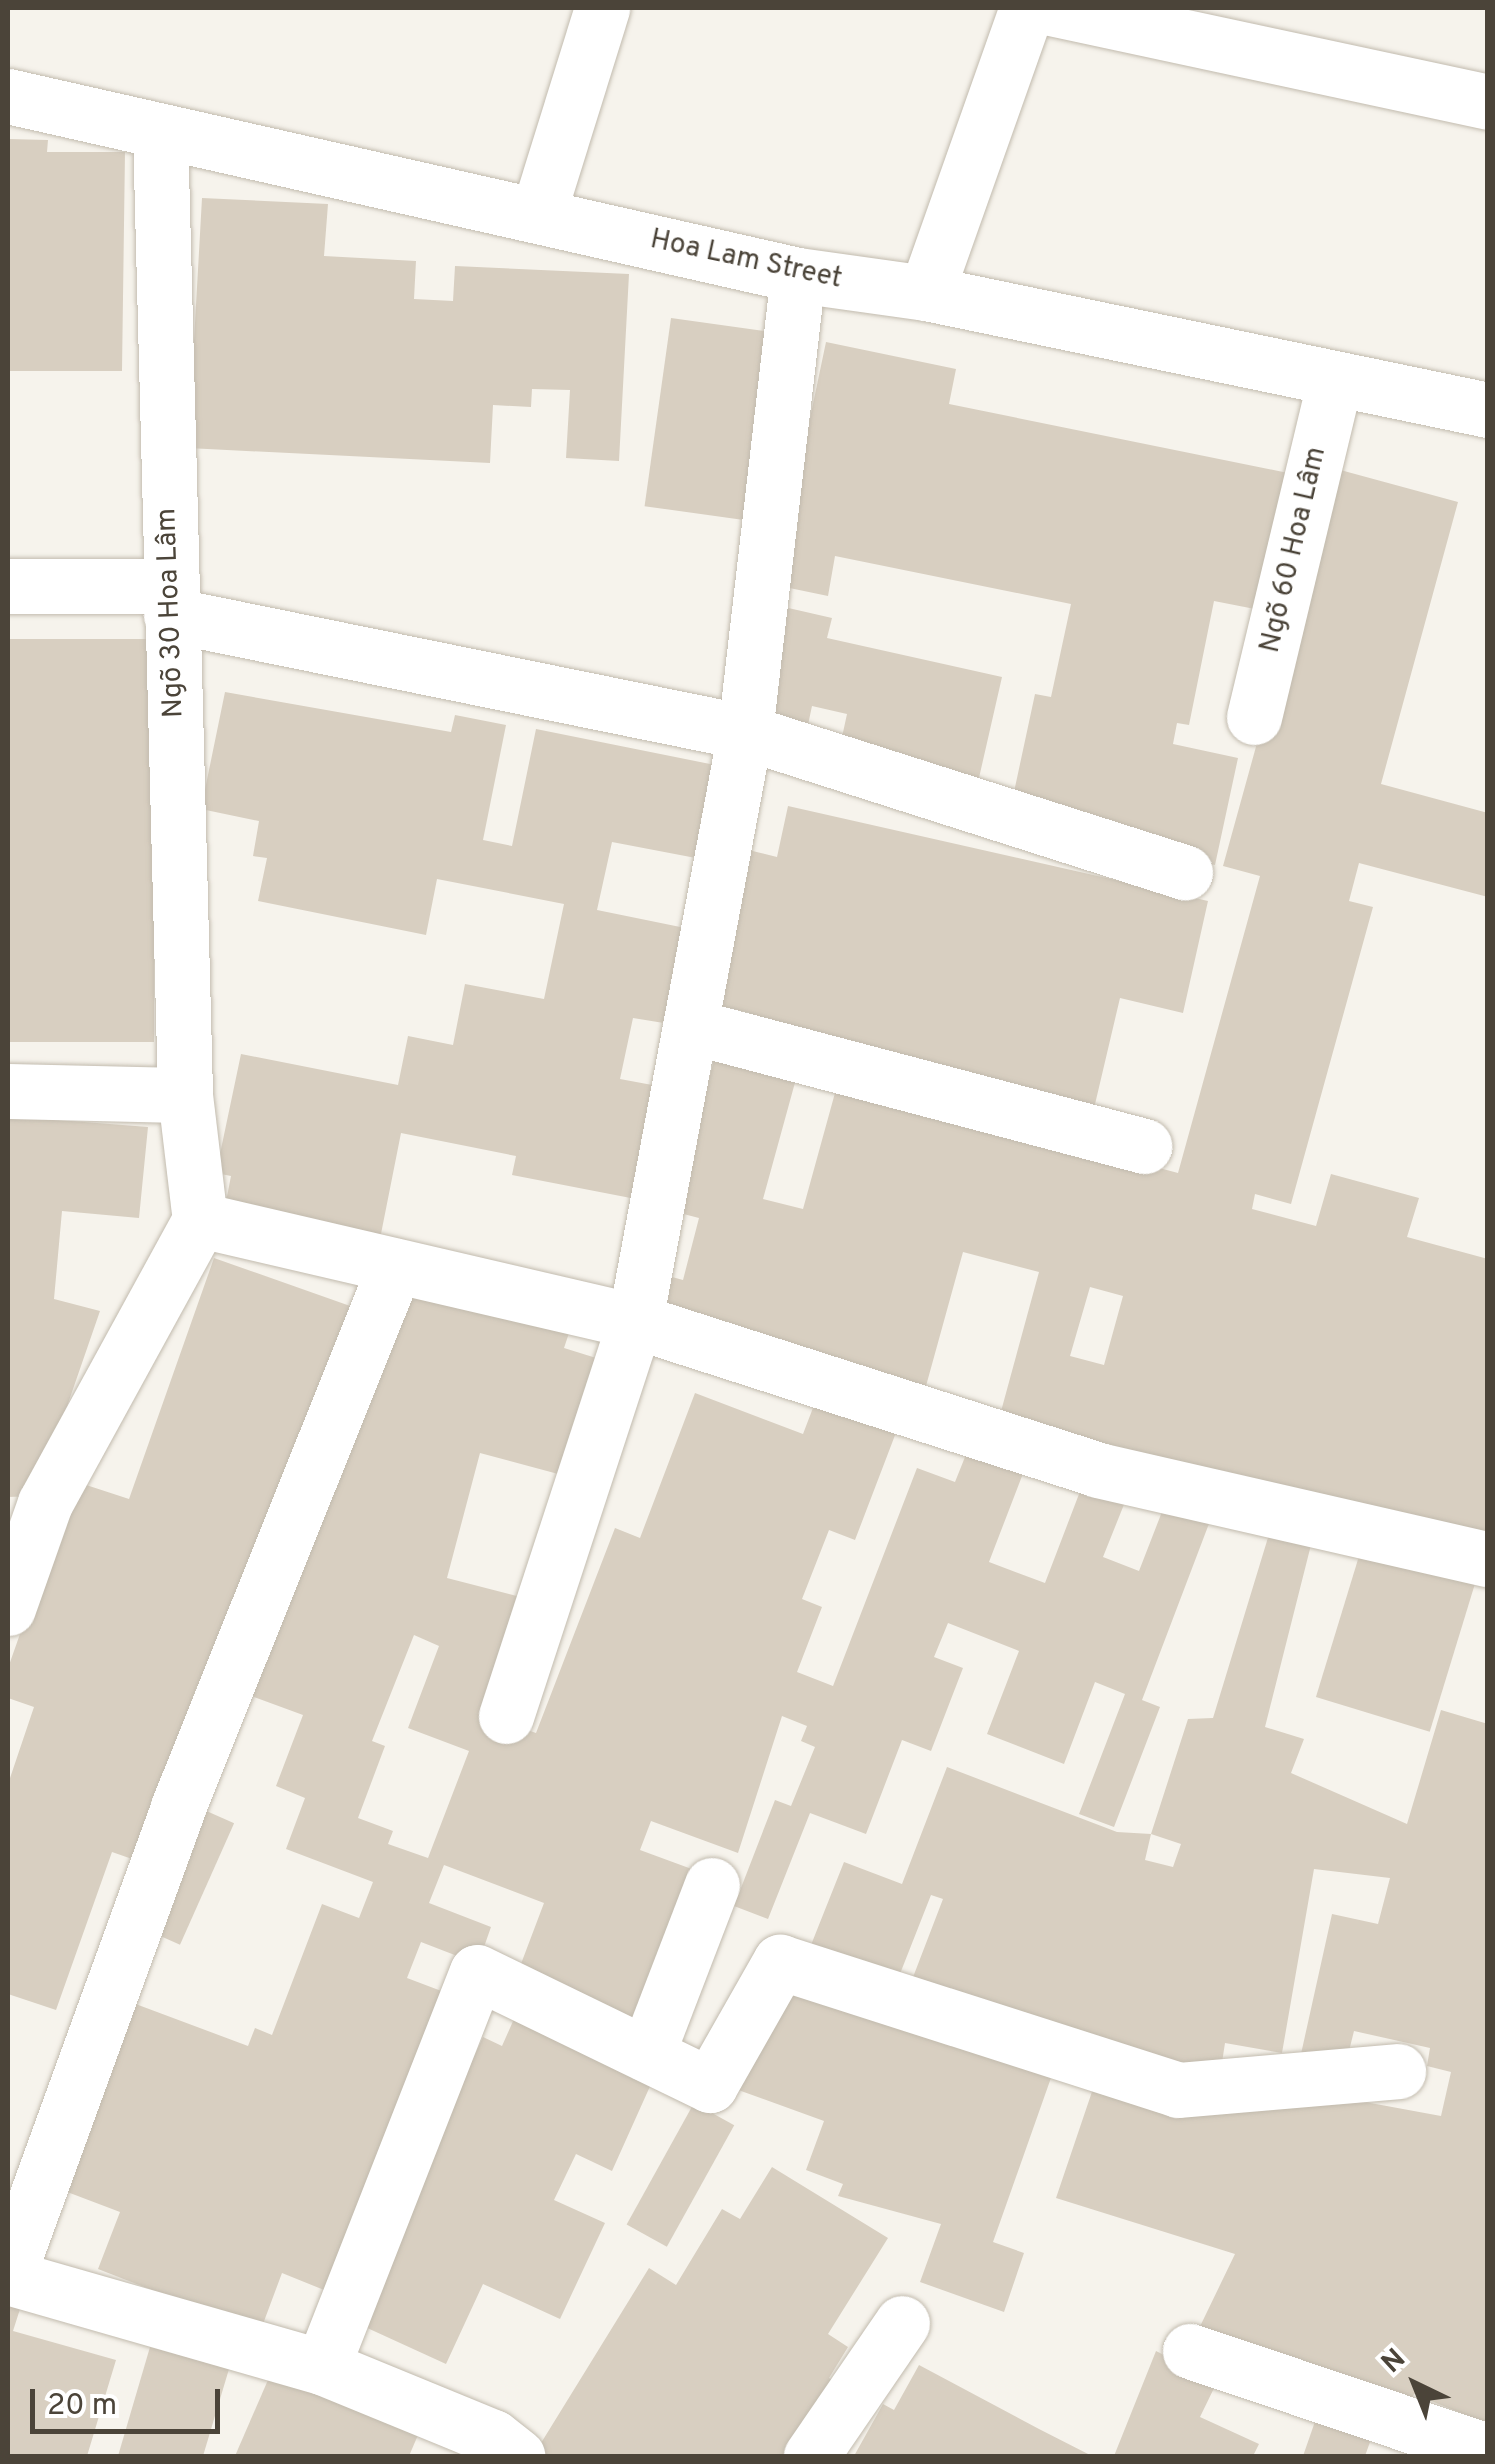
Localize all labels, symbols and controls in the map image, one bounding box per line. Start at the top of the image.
street label: Hoa Lam Street [647,223,845,297]
street label: Ngõ 60 Hoa Lâm [1254,444,1334,656]
street label: Ngõ 30 Hoa Lâm [151,507,191,719]
north arrow [1365,2334,1465,2434]
text: N [1375,2342,1414,2382]
scale bar [35,2369,225,2431]
text: 20 m [47,2388,117,2425]

